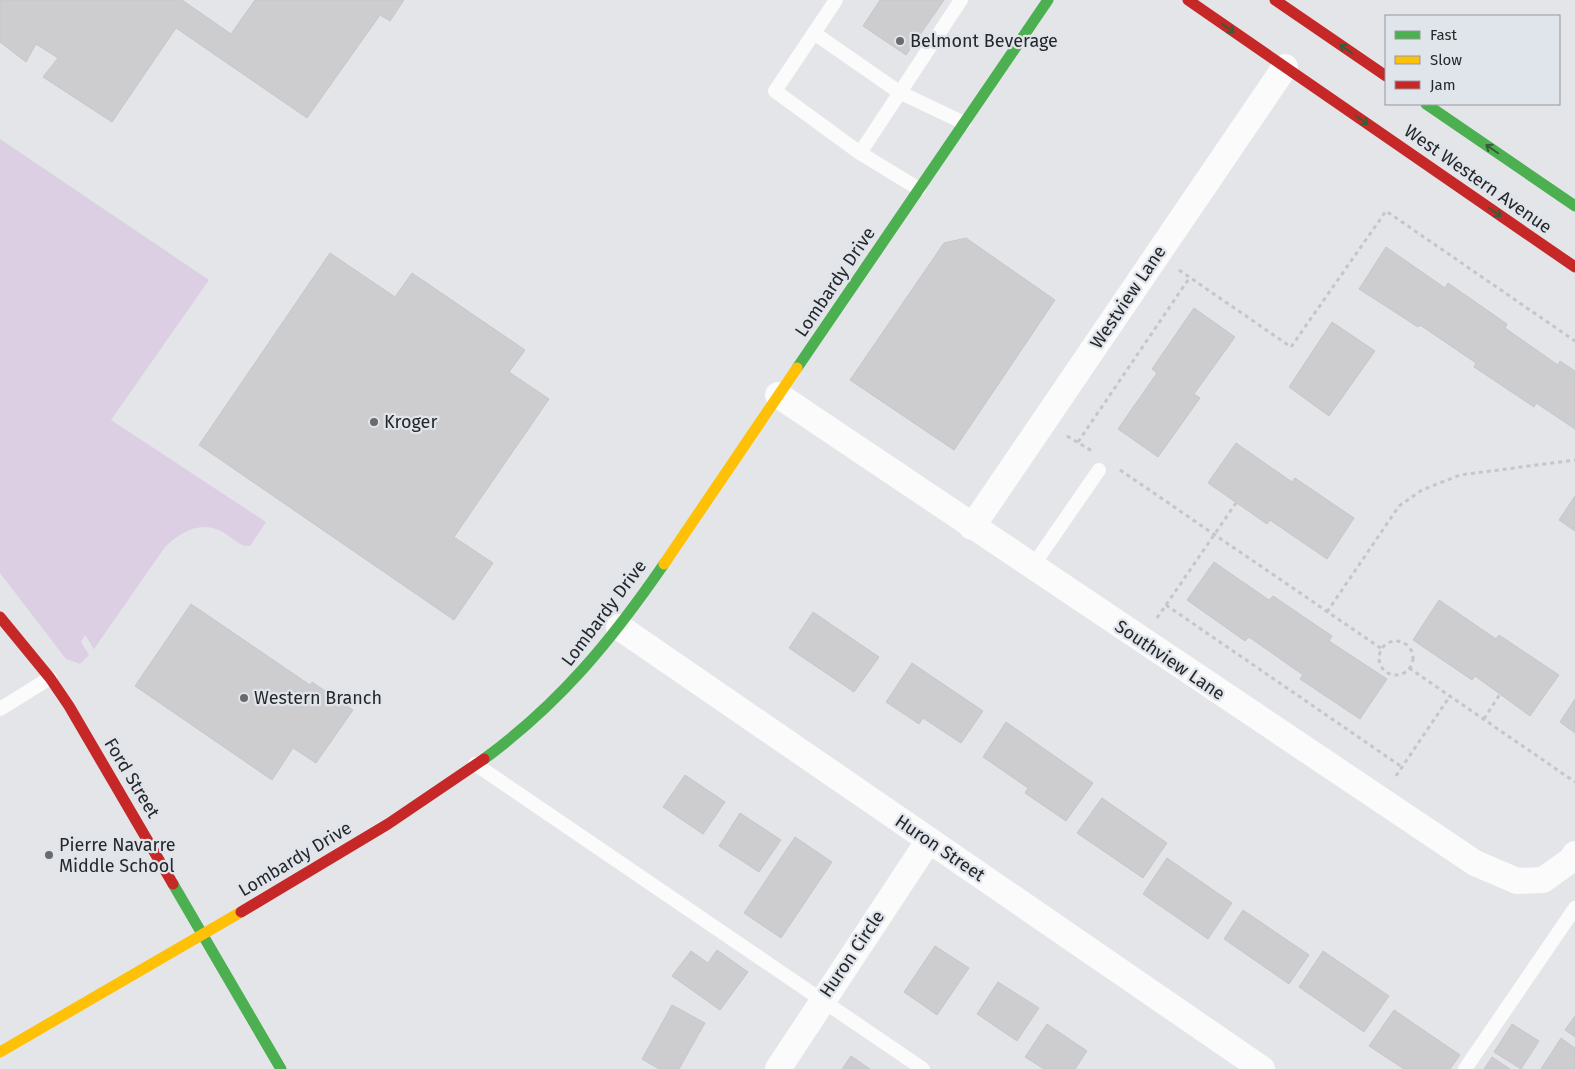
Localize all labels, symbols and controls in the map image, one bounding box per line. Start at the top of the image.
legend [1385,15,1560,105]
one-way arrow [1221,23,1235,33]
text: Fast [1430,26,1457,44]
place label: Belmont Beverage [910,30,1058,52]
marker: Belmont Beverage [894,35,906,47]
one-way arrow [1339,44,1353,54]
text: Slow [1430,51,1462,69]
text: Jam [1430,76,1456,94]
one-way arrow [1354,115,1368,125]
street label: West Western Avenue [1400,120,1556,238]
one-way arrow [1485,144,1499,154]
one-way arrow [1488,207,1502,217]
street label: Lombardy Drive [790,223,880,341]
street label: Westview Lane [1085,241,1171,353]
place label: Kroger [384,411,437,433]
marker: Kroger [368,416,380,428]
street label: Lombardy Drive [557,555,651,671]
street label: Southview Lane [1111,615,1229,705]
place label: Western Branch [254,687,382,709]
marker: Western Branch [238,692,250,704]
street label: Ford Street [100,734,165,822]
street label: Huron Street [891,810,990,886]
street label: Lombardy Drive [235,817,355,901]
place label: Pierre Navarre Middle School [59,834,176,877]
marker: Pierre Navarre Middle School [43,849,55,861]
street label: Huron Circle [815,906,889,1002]

